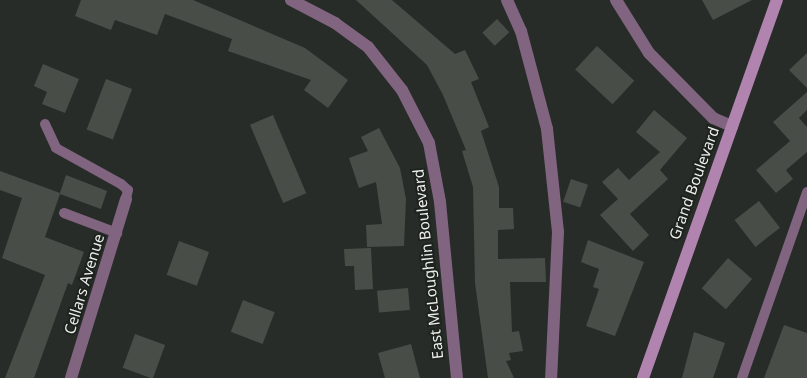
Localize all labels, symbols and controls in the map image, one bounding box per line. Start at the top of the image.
street label: Grand Boulevard [665,124,723,242]
street label: East McLoughlin Boulevard [409,168,447,360]
street label: Cellars Avenue [60,232,108,336]

